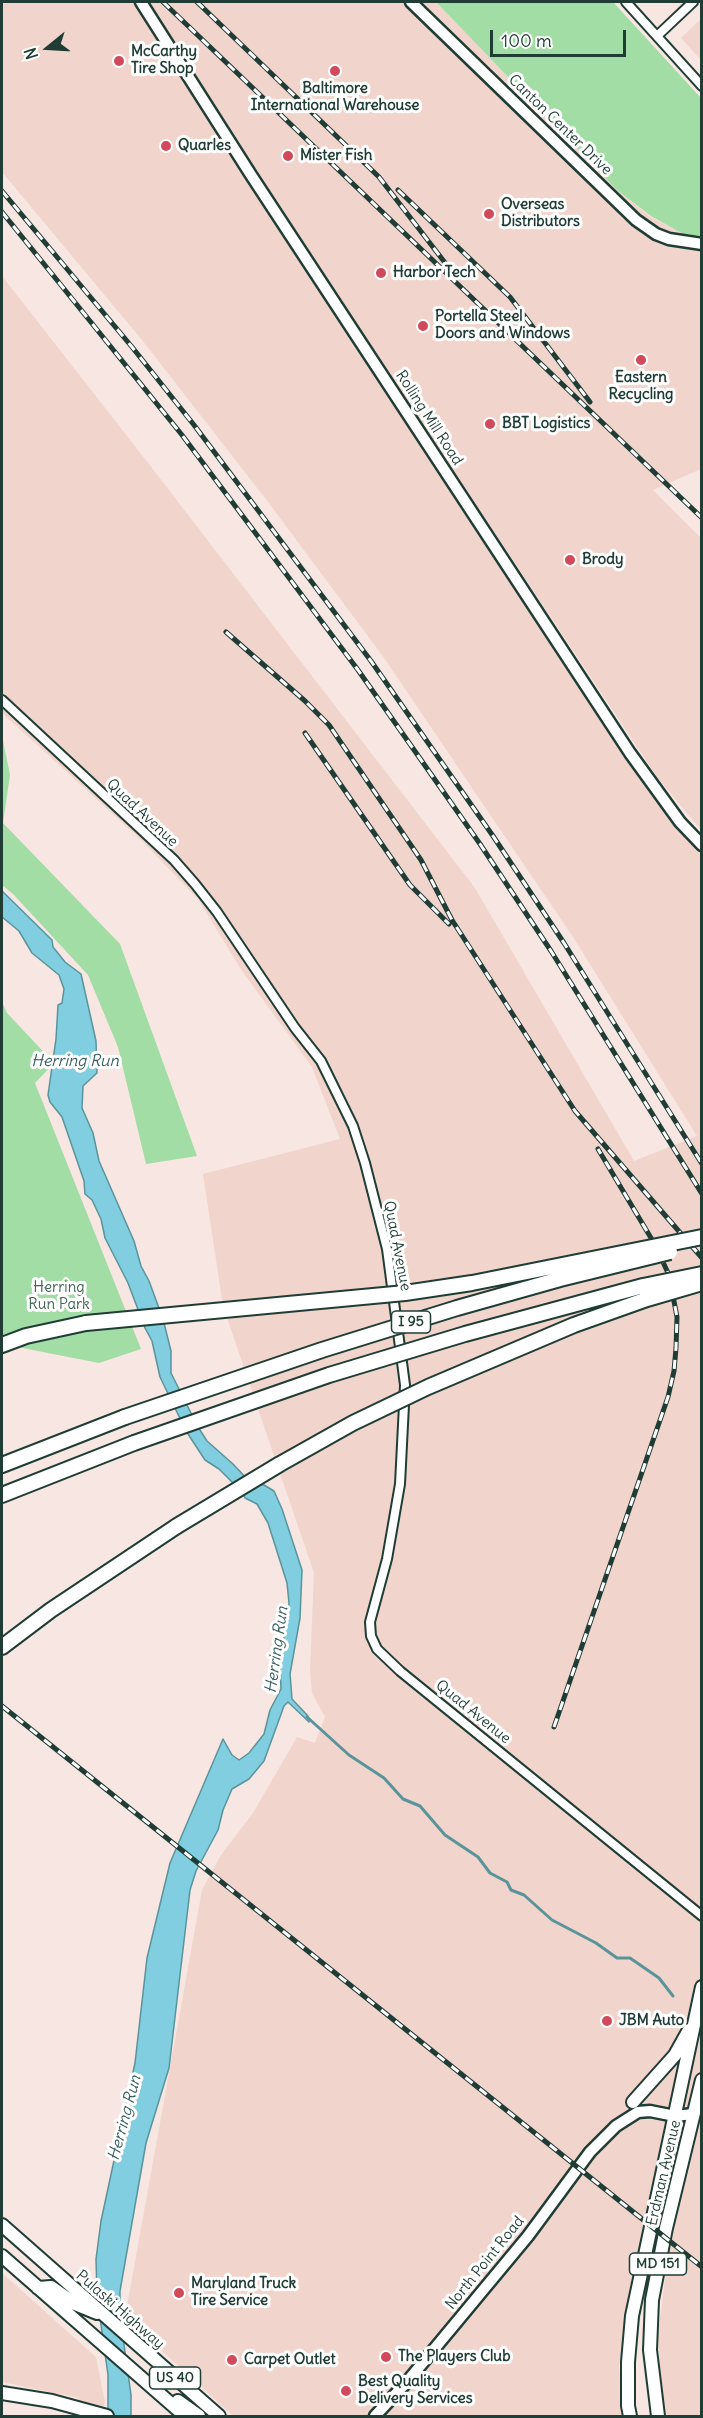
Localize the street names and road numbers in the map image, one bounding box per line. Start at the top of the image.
street label: Canton Center Drive [505,71,615,179]
street label: Rolling Mill Road [392,367,466,469]
street label: Quad Avenue [103,775,181,851]
street label: Quad Avenue [379,1200,415,1292]
road number: I 95 [392,1311,430,1333]
street label: Quad Avenue [432,1676,514,1748]
street label: Erdman Avenue [643,2118,685,2228]
street label: North Point Road [442,2213,528,2313]
road number: MD 151 [630,2253,686,2275]
street label: Pulaski Highway [72,2267,168,2353]
road number: US 40 [150,2367,201,2389]

